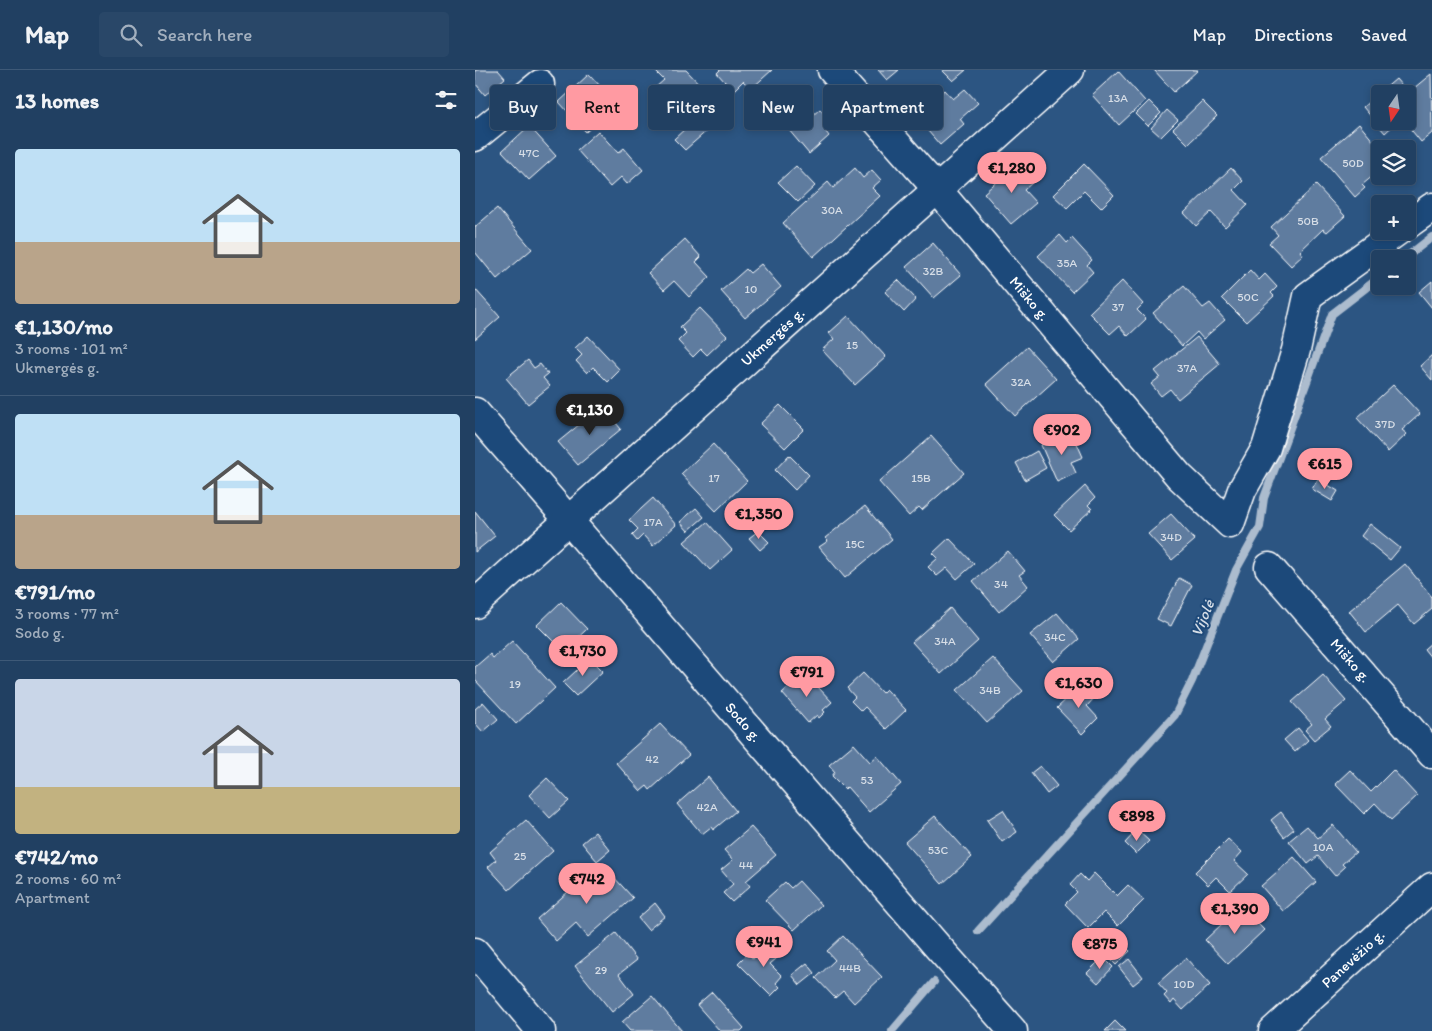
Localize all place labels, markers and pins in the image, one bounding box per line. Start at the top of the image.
pin: €1,280 [971,152,1053,194]
pin: €1,130 [549,394,631,436]
pin: €902 [1032,414,1092,456]
pin: €615 [1295,448,1355,490]
pin: €1,350 [718,498,800,540]
pin: €1,730 [542,634,624,677]
pin: €791 [777,656,837,698]
pin: €1,630 [1038,666,1120,709]
pin: €898 [1107,800,1167,842]
pin: €742 [557,862,617,905]
pin: €1,390 [1194,892,1276,935]
pin: €941 [734,926,794,968]
pin: €875 [1070,928,1130,970]

